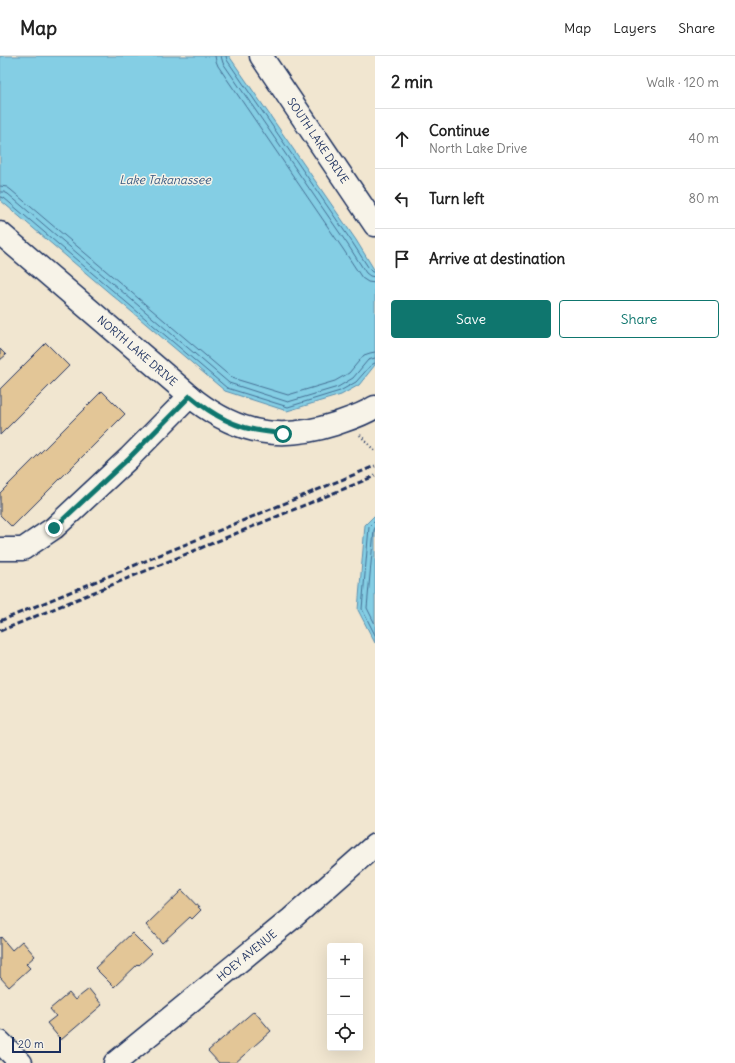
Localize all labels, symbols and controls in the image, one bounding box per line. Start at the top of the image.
text: Map [20,16,57,40]
text: Map [564,19,591,37]
text: Layers [613,19,656,37]
text: Share [678,19,715,37]
text: 2 min [391,71,433,93]
text: Walk · 120 m [646,74,719,91]
street label: SOUTH LAKE DRIVE [284,95,352,186]
text: Continue [429,121,490,140]
icon: ahead [391,128,413,150]
text: 40 m [688,130,719,147]
text: North Lake Drive [429,140,527,157]
water label: Lake Takanassee [119,172,212,187]
icon: left [391,188,413,210]
text: Turn left [429,189,484,208]
text: 80 m [688,190,719,207]
icon: arrive [391,248,413,270]
text: Arrive at destination [429,249,565,268]
button: Save [391,300,551,338]
button: Share [559,300,719,338]
street label: NORTH LAKE DRIVE [95,313,180,389]
route start [274,425,292,443]
route end [45,519,63,537]
street label: HOEY AVENUE [214,927,279,984]
map controls [327,943,363,1051]
button: + [327,943,363,979]
button: − [327,979,363,1015]
button: locate [327,1015,363,1051]
scale bar [12,1035,61,1054]
text: 20 m [18,1037,44,1051]

